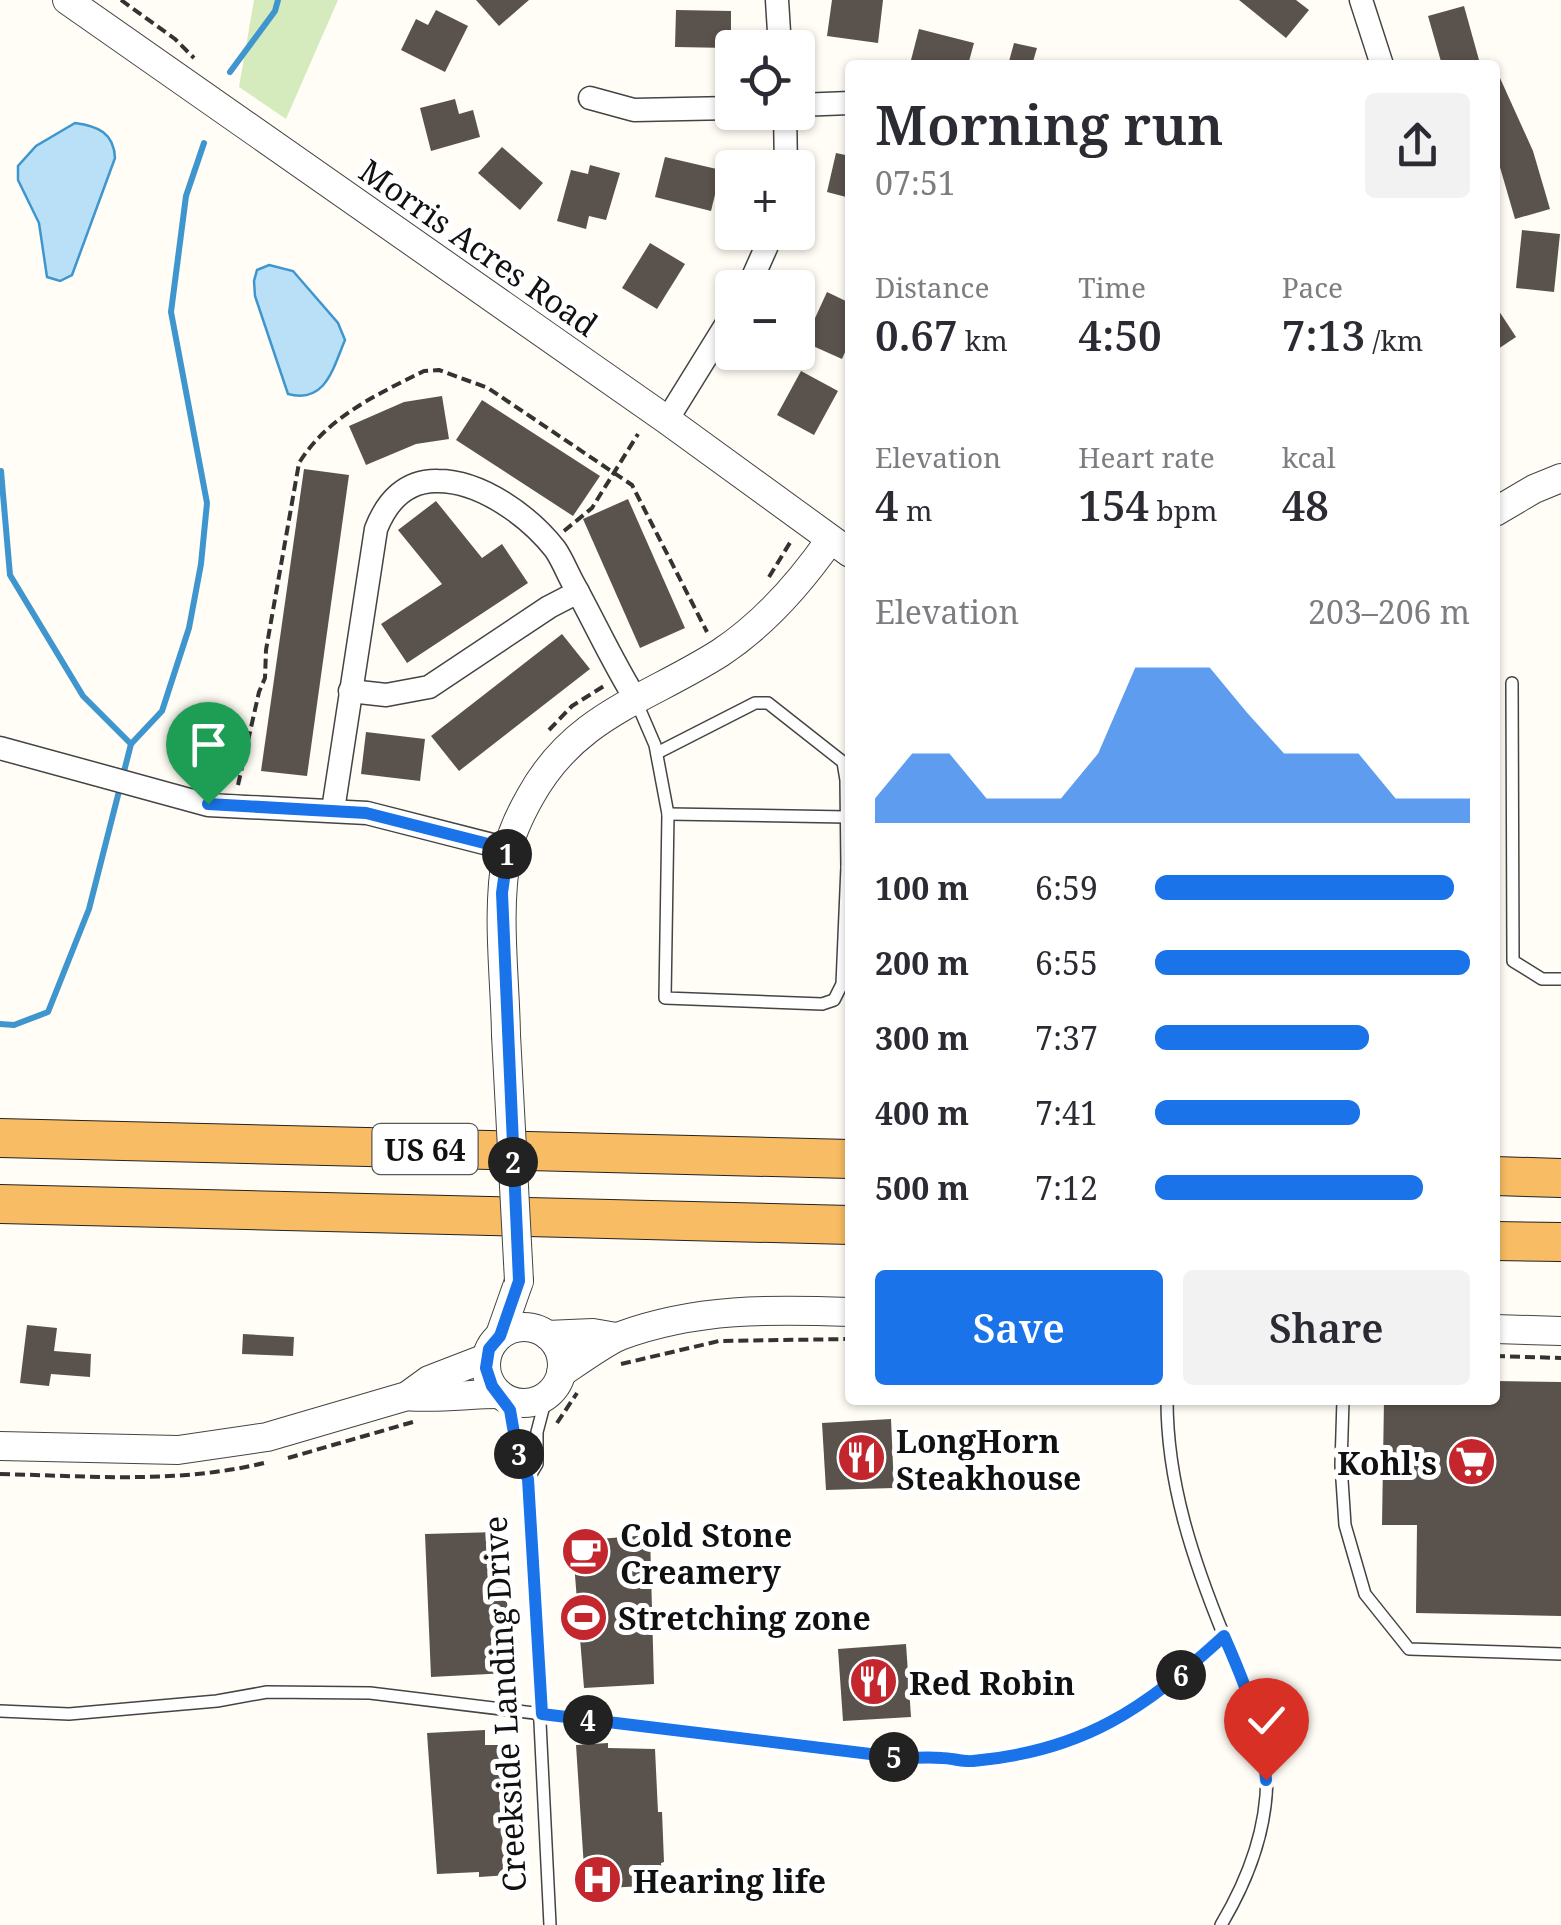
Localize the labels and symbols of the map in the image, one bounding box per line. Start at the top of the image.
street label: Morris Acres Road [351,149,607,345]
pin [166,702,251,805]
pin: 1 [482,829,532,879]
road number: US 64 [372,1124,478,1174]
pin: 2 [488,1137,538,1187]
place label: LongHorn Steakhouse [896,1419,1081,1499]
pin: 3 [494,1429,544,1479]
restaurant icon: LongHorn Steakhouse [835,1432,887,1484]
supermarket icon: Kohl's [1446,1436,1498,1488]
place label: Kohl's [1337,1441,1437,1484]
place label: Cold Stone Creamery [620,1513,792,1593]
street label: Creekside Landing Drive [473,1515,535,1893]
cafe icon: Cold Stone Creamery [559,1526,611,1578]
sports icon: Stretching zone [557,1591,609,1643]
place label: Stretching zone [618,1596,871,1639]
pin: 6 [1156,1650,1206,1700]
restaurant icon: Red Robin [848,1656,900,1708]
place label: Red Robin [909,1661,1075,1704]
pin [1224,1678,1309,1781]
pin: 4 [563,1695,613,1745]
pin: 5 [869,1732,919,1782]
hospital icon: Hearing life [572,1854,624,1906]
place label: Hearing life [633,1859,826,1902]

